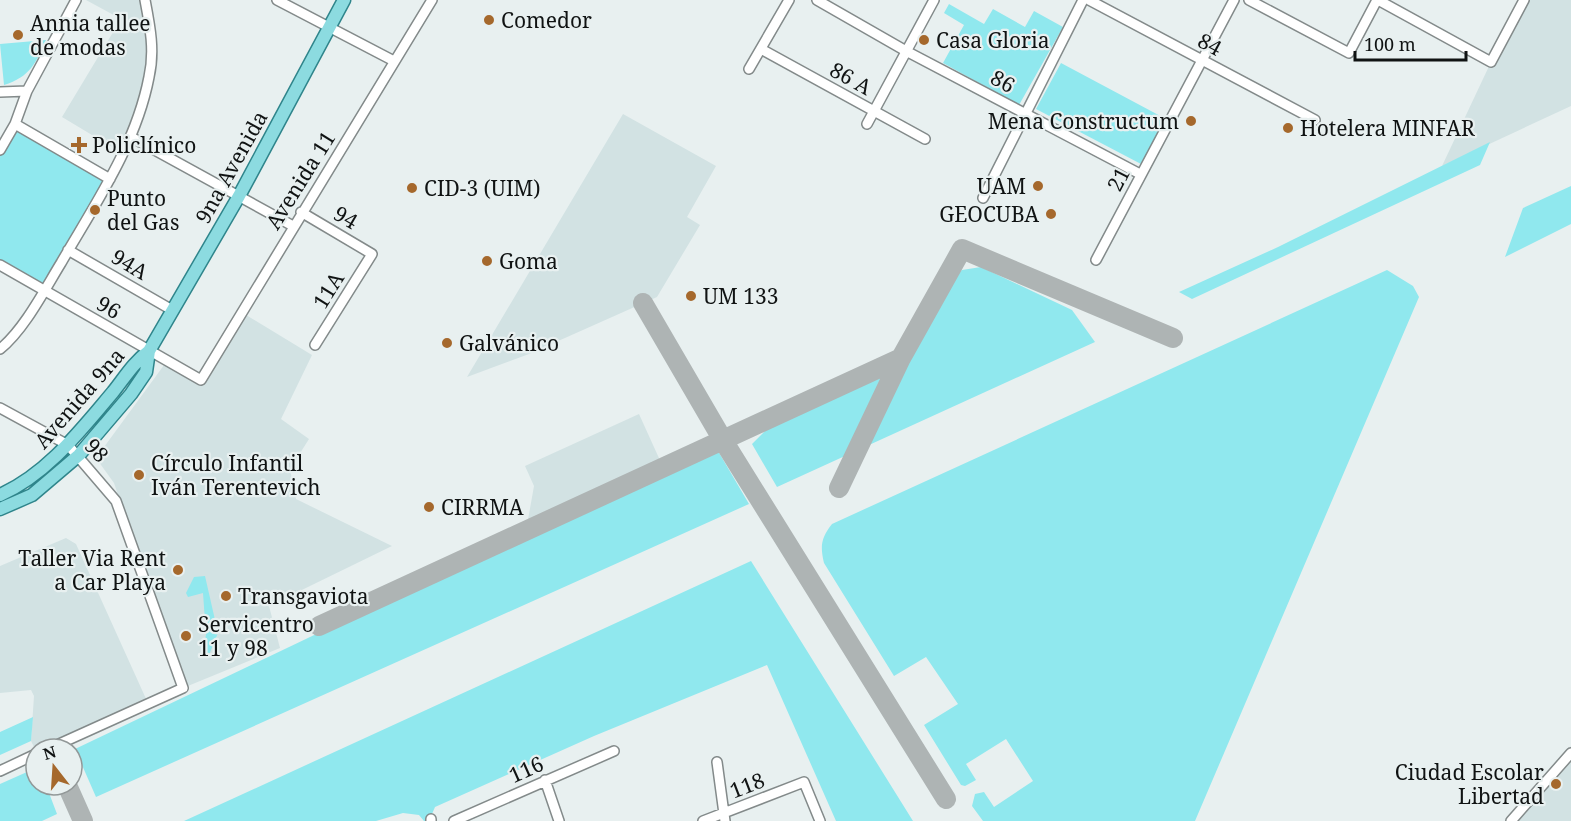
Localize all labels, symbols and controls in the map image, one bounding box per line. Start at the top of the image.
place label: Comedor [501,6,592,34]
place label: Annia tallee de modas [30,9,151,61]
marker: Comedor [482,13,496,27]
scale bar [1355,24,1466,62]
place label: Casa Gloria [936,26,1050,54]
street label: 84 [1193,26,1227,62]
marker: Annia tallee de modas [11,28,25,42]
text: 100 m [1364,32,1416,56]
marker: Casa Gloria [917,33,931,47]
street label: 86 A [825,55,877,101]
street label: 86 [986,63,1020,99]
street label: 9na Avenida [189,106,273,228]
place label: Mena Constructum [988,107,1179,135]
marker: Mena Constructum [1184,114,1198,128]
place label: Hotelera MINFAR [1300,114,1475,142]
marker: Hotelera MINFAR [1281,121,1295,135]
street label: Avenida 11 [259,126,341,234]
place label: Policlínico [92,131,196,159]
marker: Policlínico [70,136,88,154]
street label: 21 [1100,162,1136,196]
place label: UAM [977,172,1026,200]
place label: CID-3 (UIM) [424,174,541,202]
marker: UAM [1031,179,1045,193]
marker: CID-3 (UIM) [405,181,419,195]
place label: Punto del Gas [107,184,179,236]
street label: 94 [329,199,363,235]
place label: GEOCUBA [939,200,1039,228]
marker: Punto del Gas [88,203,102,217]
marker: GEOCUBA [1044,207,1058,221]
street label: 94A [106,242,154,286]
place label: Goma [499,247,558,275]
marker: Goma [480,254,494,268]
street label: 11A [306,266,350,314]
place label: UM 133 [703,282,778,310]
street label: 96 [92,289,126,325]
marker: UM 133 [684,289,698,303]
place label: Galvánico [459,329,559,357]
marker: Galvánico [440,336,454,350]
street label: Avenida 9na [28,342,130,454]
street label: 98 [79,432,115,468]
place label: Círculo Infantil Iván Terentevich [151,449,321,501]
marker: Círculo Infantil Iván Terentevich [132,468,146,482]
place label: CIRRMA [441,493,524,521]
marker: CIRRMA [422,500,436,514]
place label: Taller Via Rent a Car Playa [18,544,166,596]
marker: Taller Via Rent a Car Playa [171,563,185,577]
place label: Transgaviota [238,582,369,610]
marker: Transgaviota [219,589,233,603]
place label: Servicentro 11 y 98 [198,610,314,662]
marker: Servicentro 11 y 98 [179,629,193,643]
north arrow [24,737,84,797]
text: N [40,740,59,765]
street label: 116 [504,749,548,789]
place label: Ciudad Escolar Libertad [1395,758,1544,810]
street label: 118 [726,766,768,804]
marker: Ciudad Escolar Libertad [1549,777,1563,791]

